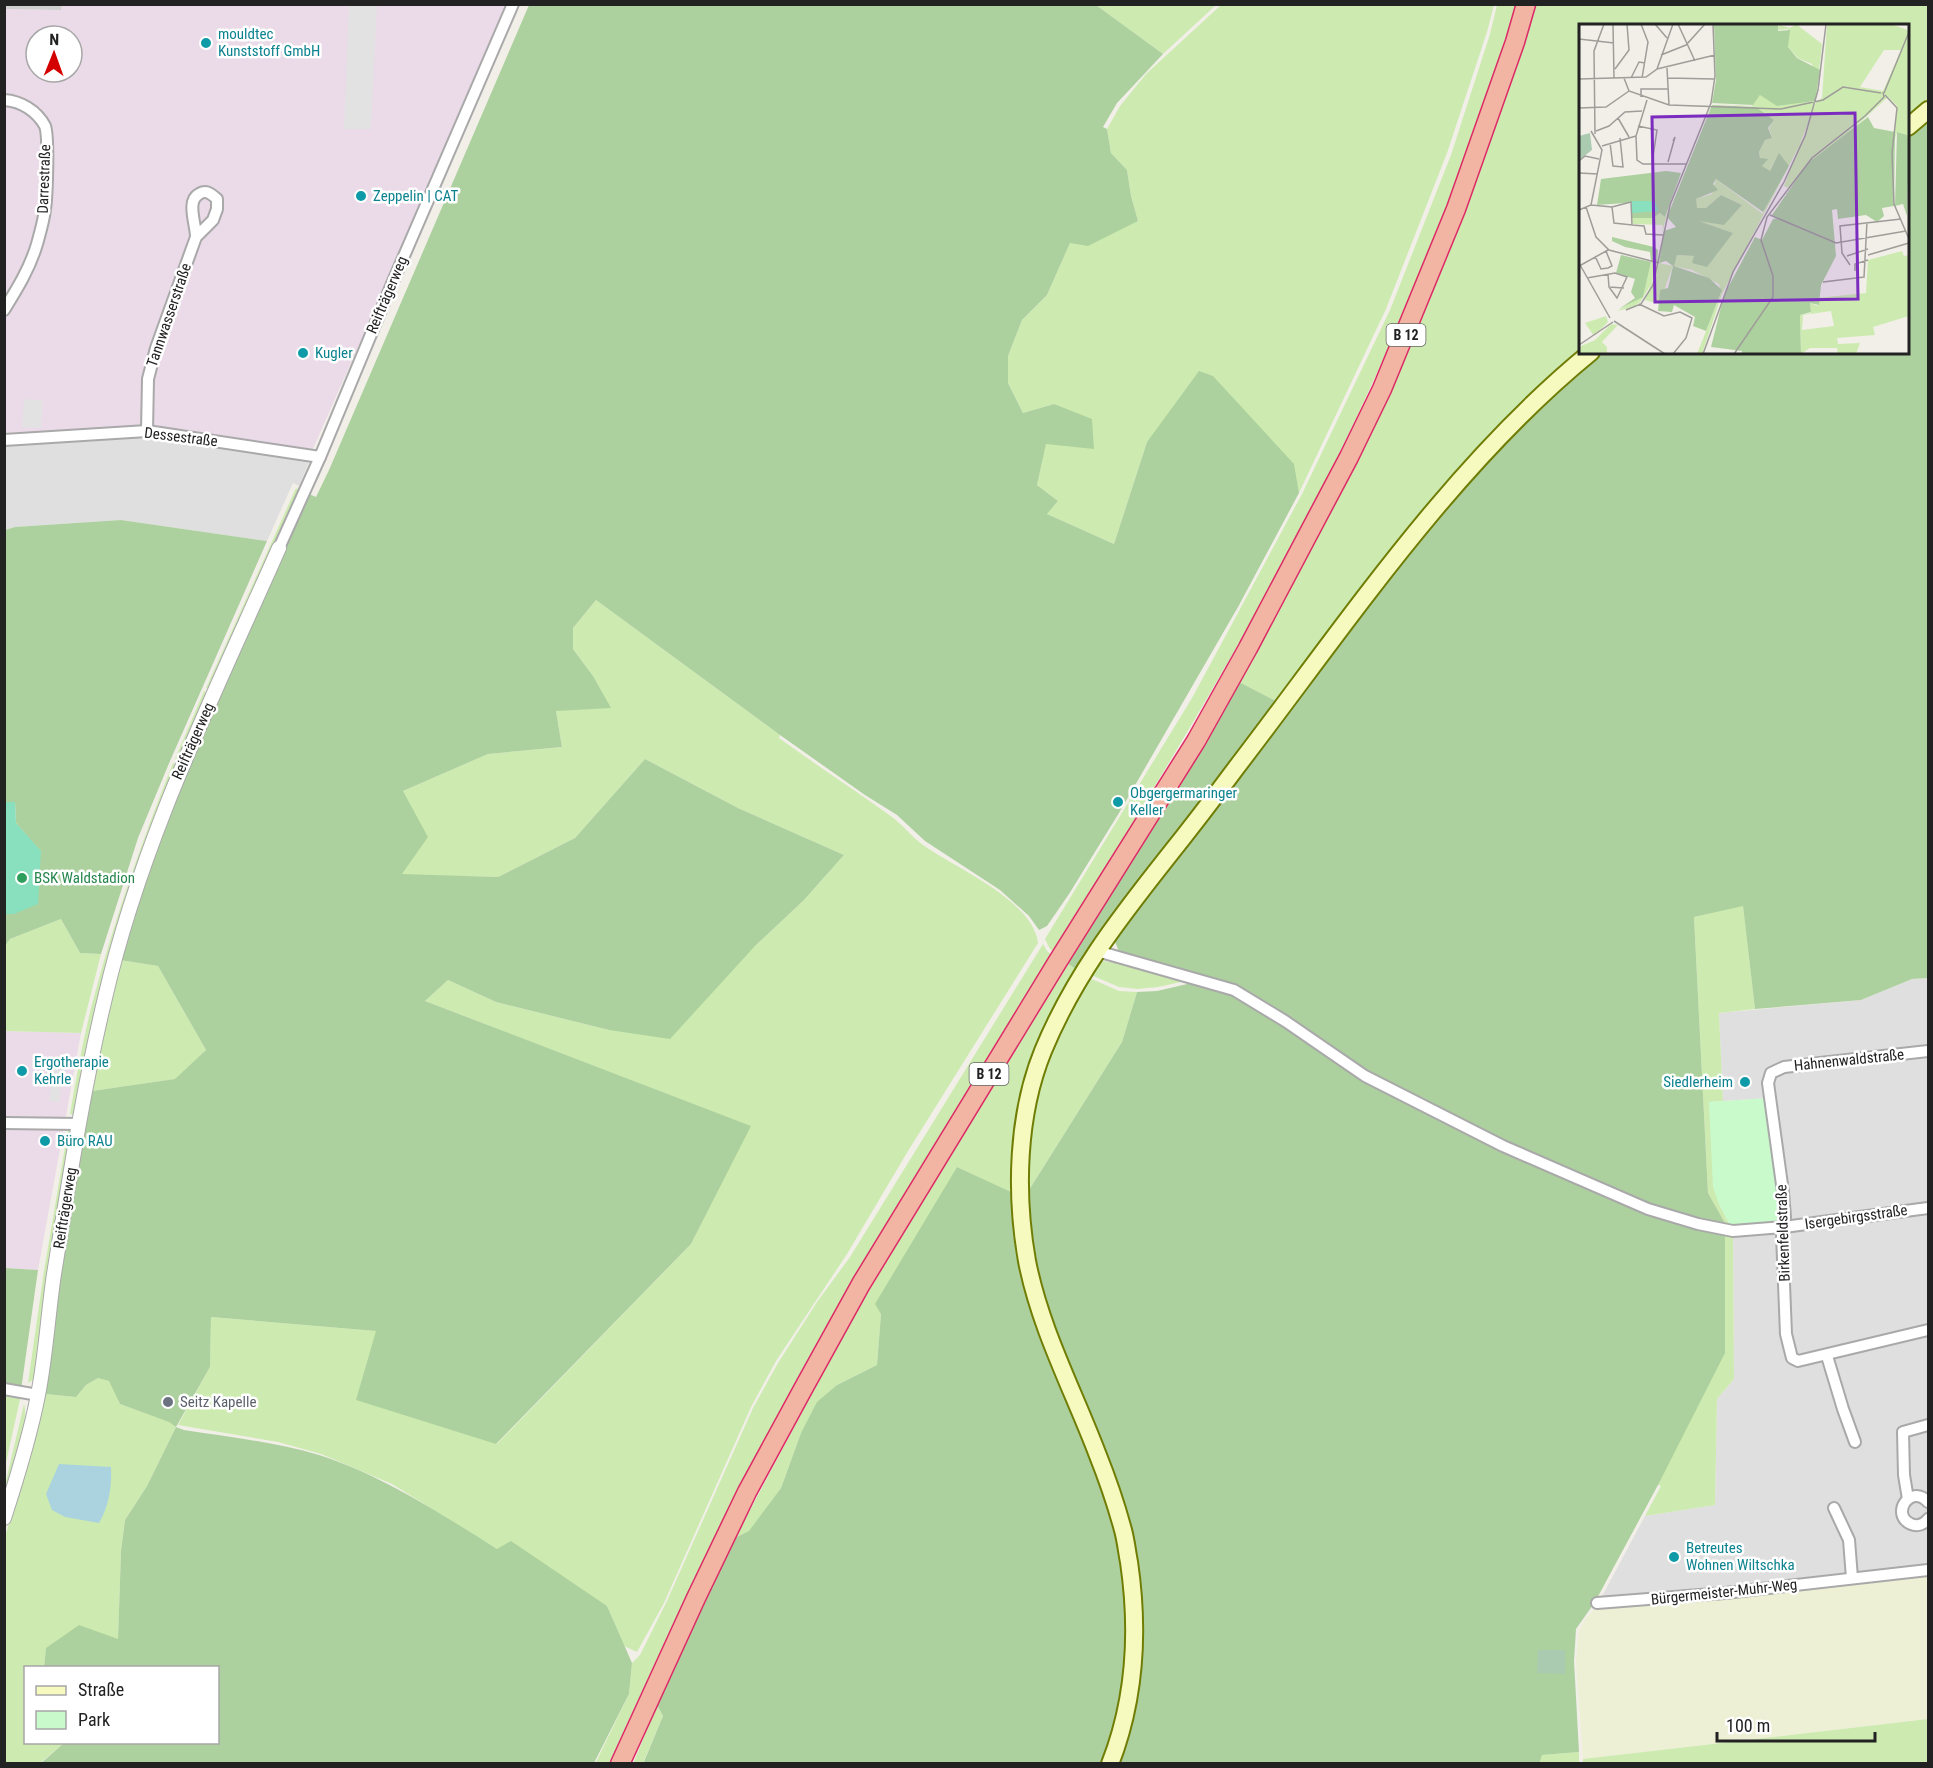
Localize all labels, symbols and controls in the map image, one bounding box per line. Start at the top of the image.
north arrow [24,24,84,84]
inset map [1579,24,1909,354]
place label: mouldtec Kunststoff GmbH [218,25,320,60]
text: N [49,30,59,49]
marker: mouldtec Kunststoff GmbH [199,36,213,50]
street label: Darrestraße [34,144,54,214]
place label: Zeppelin | CAT [373,187,458,205]
marker: Zeppelin | CAT [354,189,368,203]
street label: Reifträgerweg [363,254,411,336]
street label: Tannwasserstraße [143,261,195,369]
road number: B 12 [1386,324,1426,346]
place label: Kugler [315,344,353,362]
marker: Kugler [296,346,310,360]
street label: Dessestraße [143,424,219,450]
street label: Reifträgerweg [168,700,218,782]
place label: Obgergermaringer Keller [1130,784,1237,819]
marker: Obgergermaringer Keller [1111,795,1125,809]
place label: BSK Waldstadion [34,869,135,887]
marker: BSK Waldstadion [15,871,29,885]
street label: Hahnenwaldstraße [1793,1045,1905,1075]
place label: Ergotherapie Kehrle [34,1053,109,1088]
road number: B 12 [970,1063,1008,1085]
marker: Ergotherapie Kehrle [15,1064,29,1078]
place label: Siedlerheim [1663,1073,1733,1091]
marker: Siedlerheim [1738,1075,1752,1089]
place label: Büro RAU [57,1132,113,1150]
marker: Büro RAU [38,1134,52,1148]
street label: Reifträgerweg [50,1166,80,1250]
street label: Birkenfeldstraße [1772,1184,1794,1282]
street label: Isergebirgsstraße [1803,1201,1909,1233]
place label: Seitz Kapelle [180,1393,256,1411]
marker: Seitz Kapelle [161,1395,175,1409]
place label: Betreutes Wohnen Wiltschka [1686,1539,1795,1574]
marker: Betreutes Wohnen Wiltschka [1667,1550,1681,1564]
street label: Bürgermeister-Muhr-Weg [1650,1575,1798,1609]
legend [24,1666,219,1744]
text: Straße [78,1679,124,1700]
scale bar [1717,1705,1874,1743]
text: Park [78,1709,110,1730]
text: 100 m [1726,1715,1770,1736]

